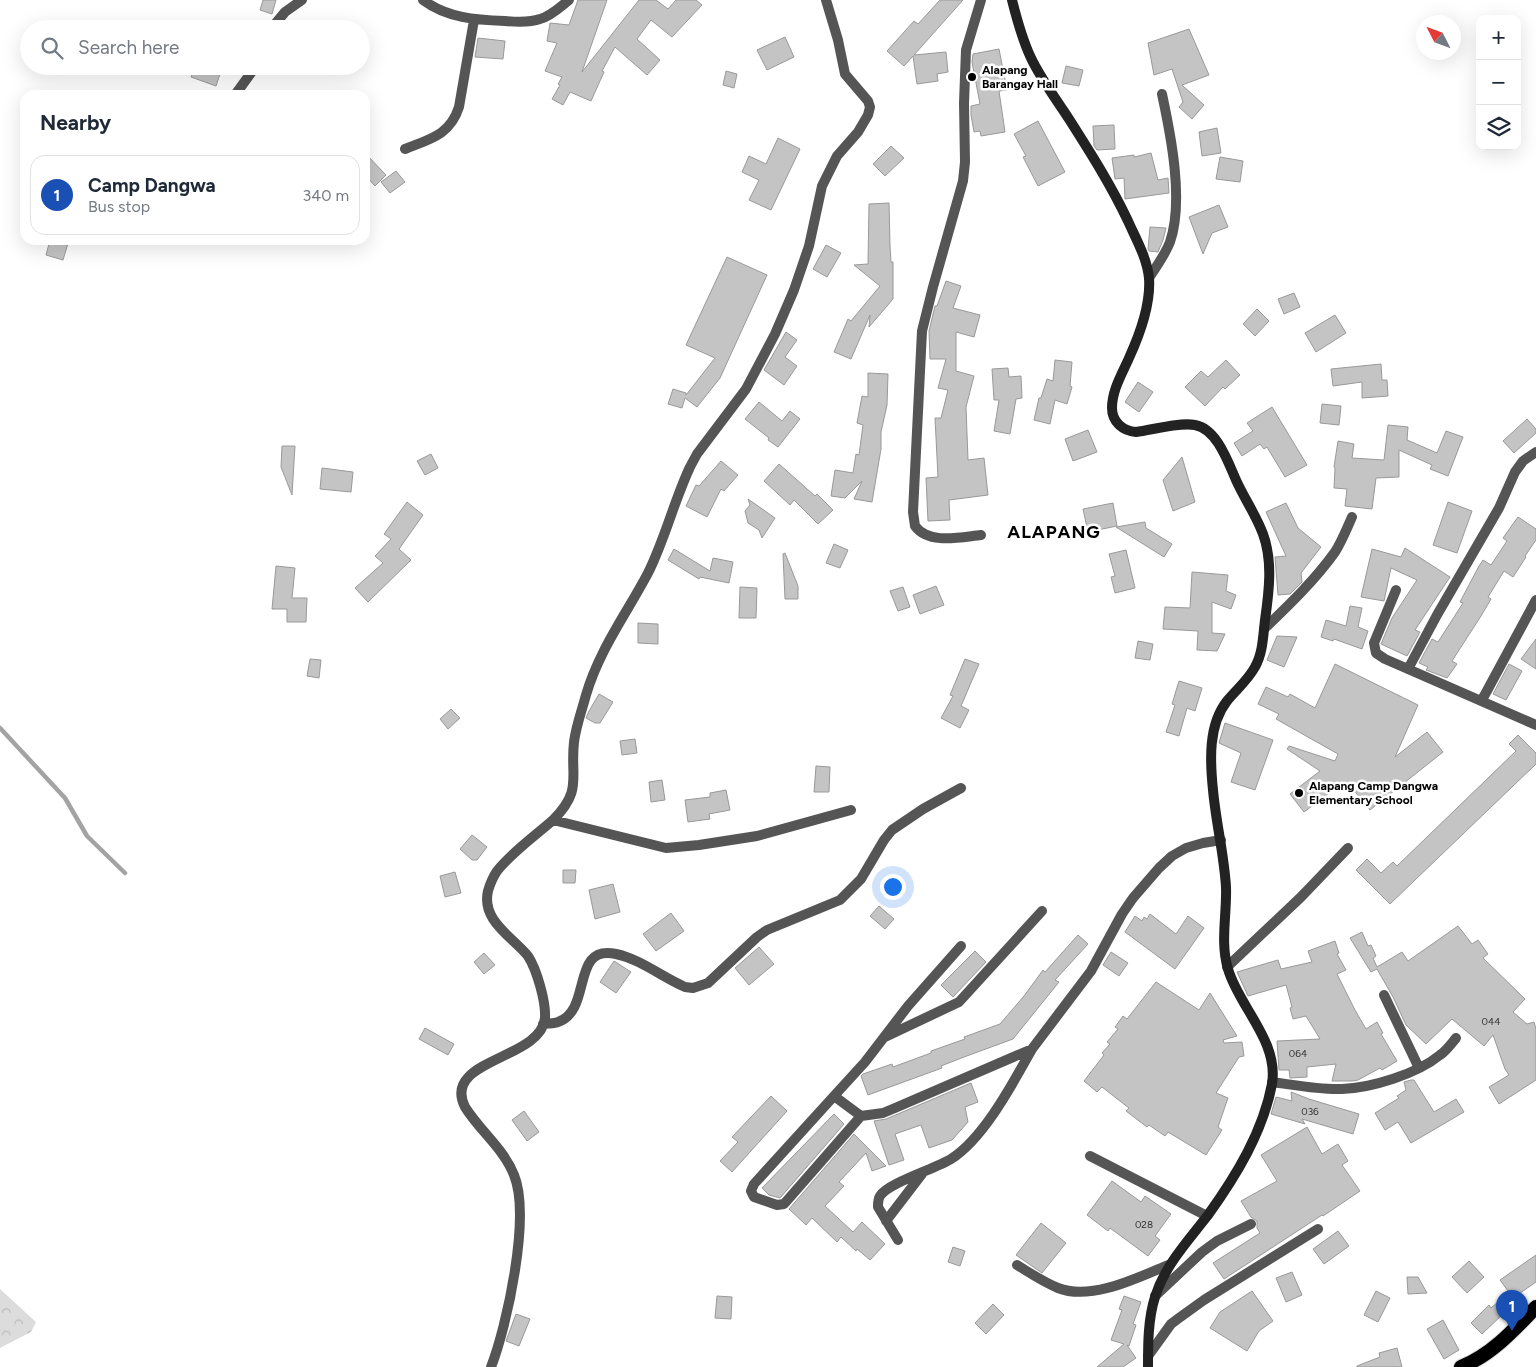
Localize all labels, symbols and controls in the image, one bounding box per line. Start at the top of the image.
north arrow [1416,15,1461,60]
map controls [1476,15,1521,150]
button: + [1476,15,1521,60]
search box [20,20,370,75]
icon: search [38,34,66,62]
text: Search here [78,36,180,59]
button: − [1476,60,1521,105]
place label: Alapang Barangay Hall [982,63,1058,91]
marker: Alapang Barangay Hall [966,71,978,83]
button: layers [1476,105,1521,150]
text: Nearby [40,110,111,135]
text: Camp Dangwa [88,174,216,197]
text: 1 [54,186,60,205]
text: 340 m [303,186,349,205]
text: Bus stop [88,197,150,216]
district label: ALAPANG [1007,521,1101,543]
place label: Alapang Camp Dangwa Elementary School [1309,779,1438,807]
marker: Alapang Camp Dangwa Elementary School [1293,787,1305,799]
your location [880,874,906,900]
house number: 044 [1482,1015,1500,1028]
house number: 064 [1289,1047,1307,1060]
house number: 036 [1301,1105,1319,1118]
house number: 028 [1135,1218,1153,1231]
pin: 1 [1496,1290,1528,1331]

